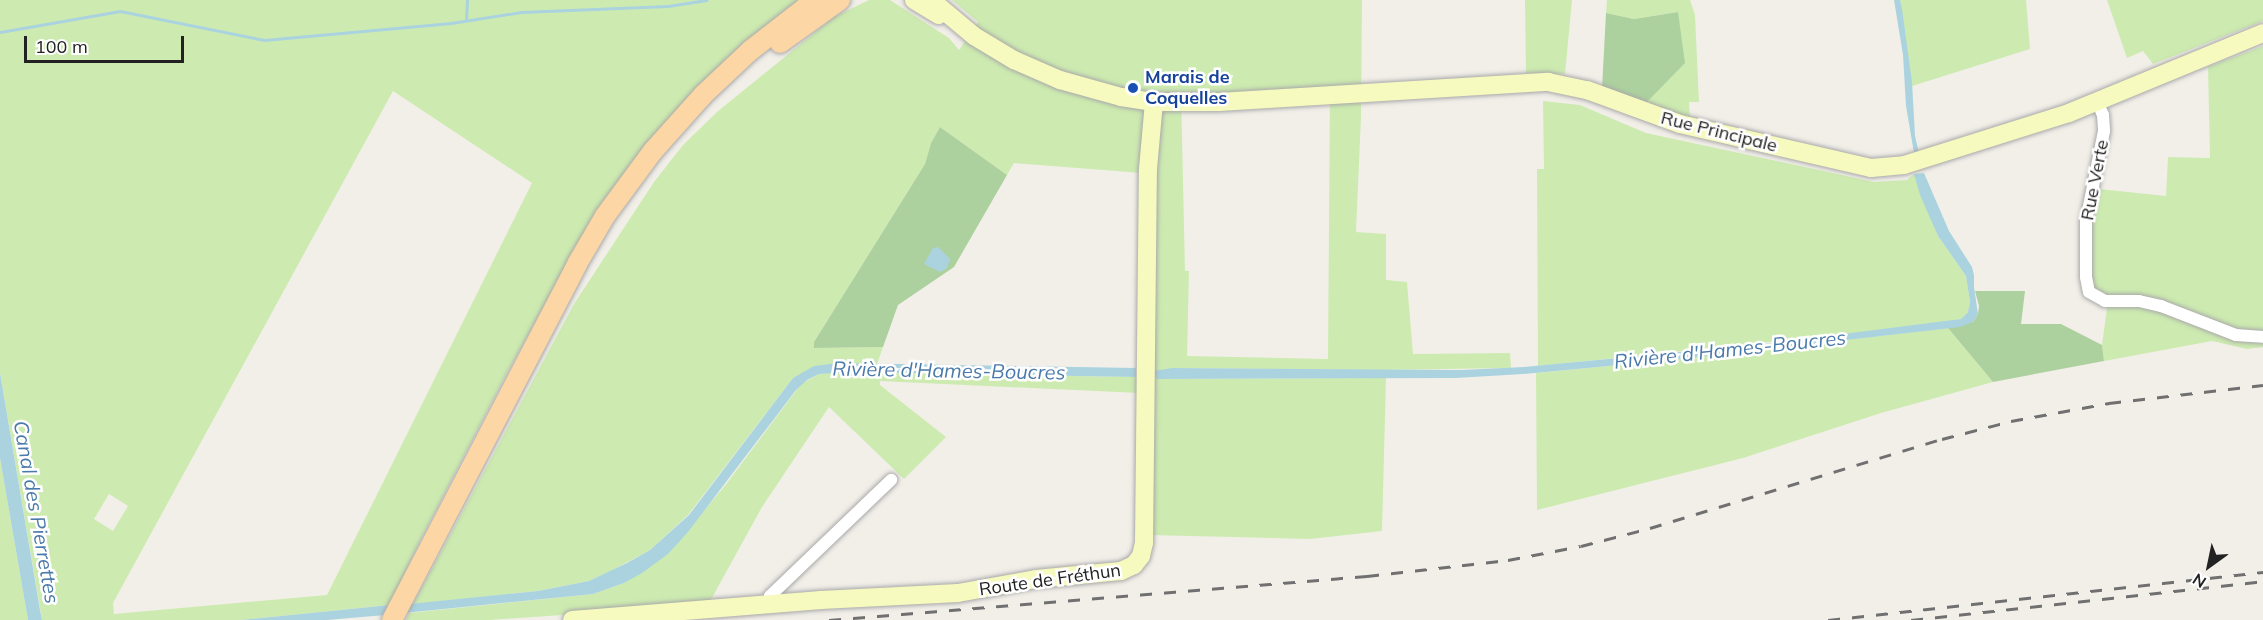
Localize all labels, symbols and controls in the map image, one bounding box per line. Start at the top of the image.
scale bar [27,24,188,62]
text: 100 m [35,35,88,58]
place label: Marais de Coquelles [1145,67,1230,110]
marker: Marais de Coquelles [1126,81,1140,95]
street label: Rue Principale [1659,107,1779,157]
street label: Rue Verte [2077,138,2113,222]
water label: Rivière d'Hames-Boucres [1613,325,1847,373]
water label: Rivière d'Hames-Boucres [832,356,1066,384]
water label: Canal des Pierrettes [9,419,65,605]
north arrow [2179,536,2239,596]
street label: Route de Fréthun [978,559,1122,601]
text: N [2189,569,2210,593]

